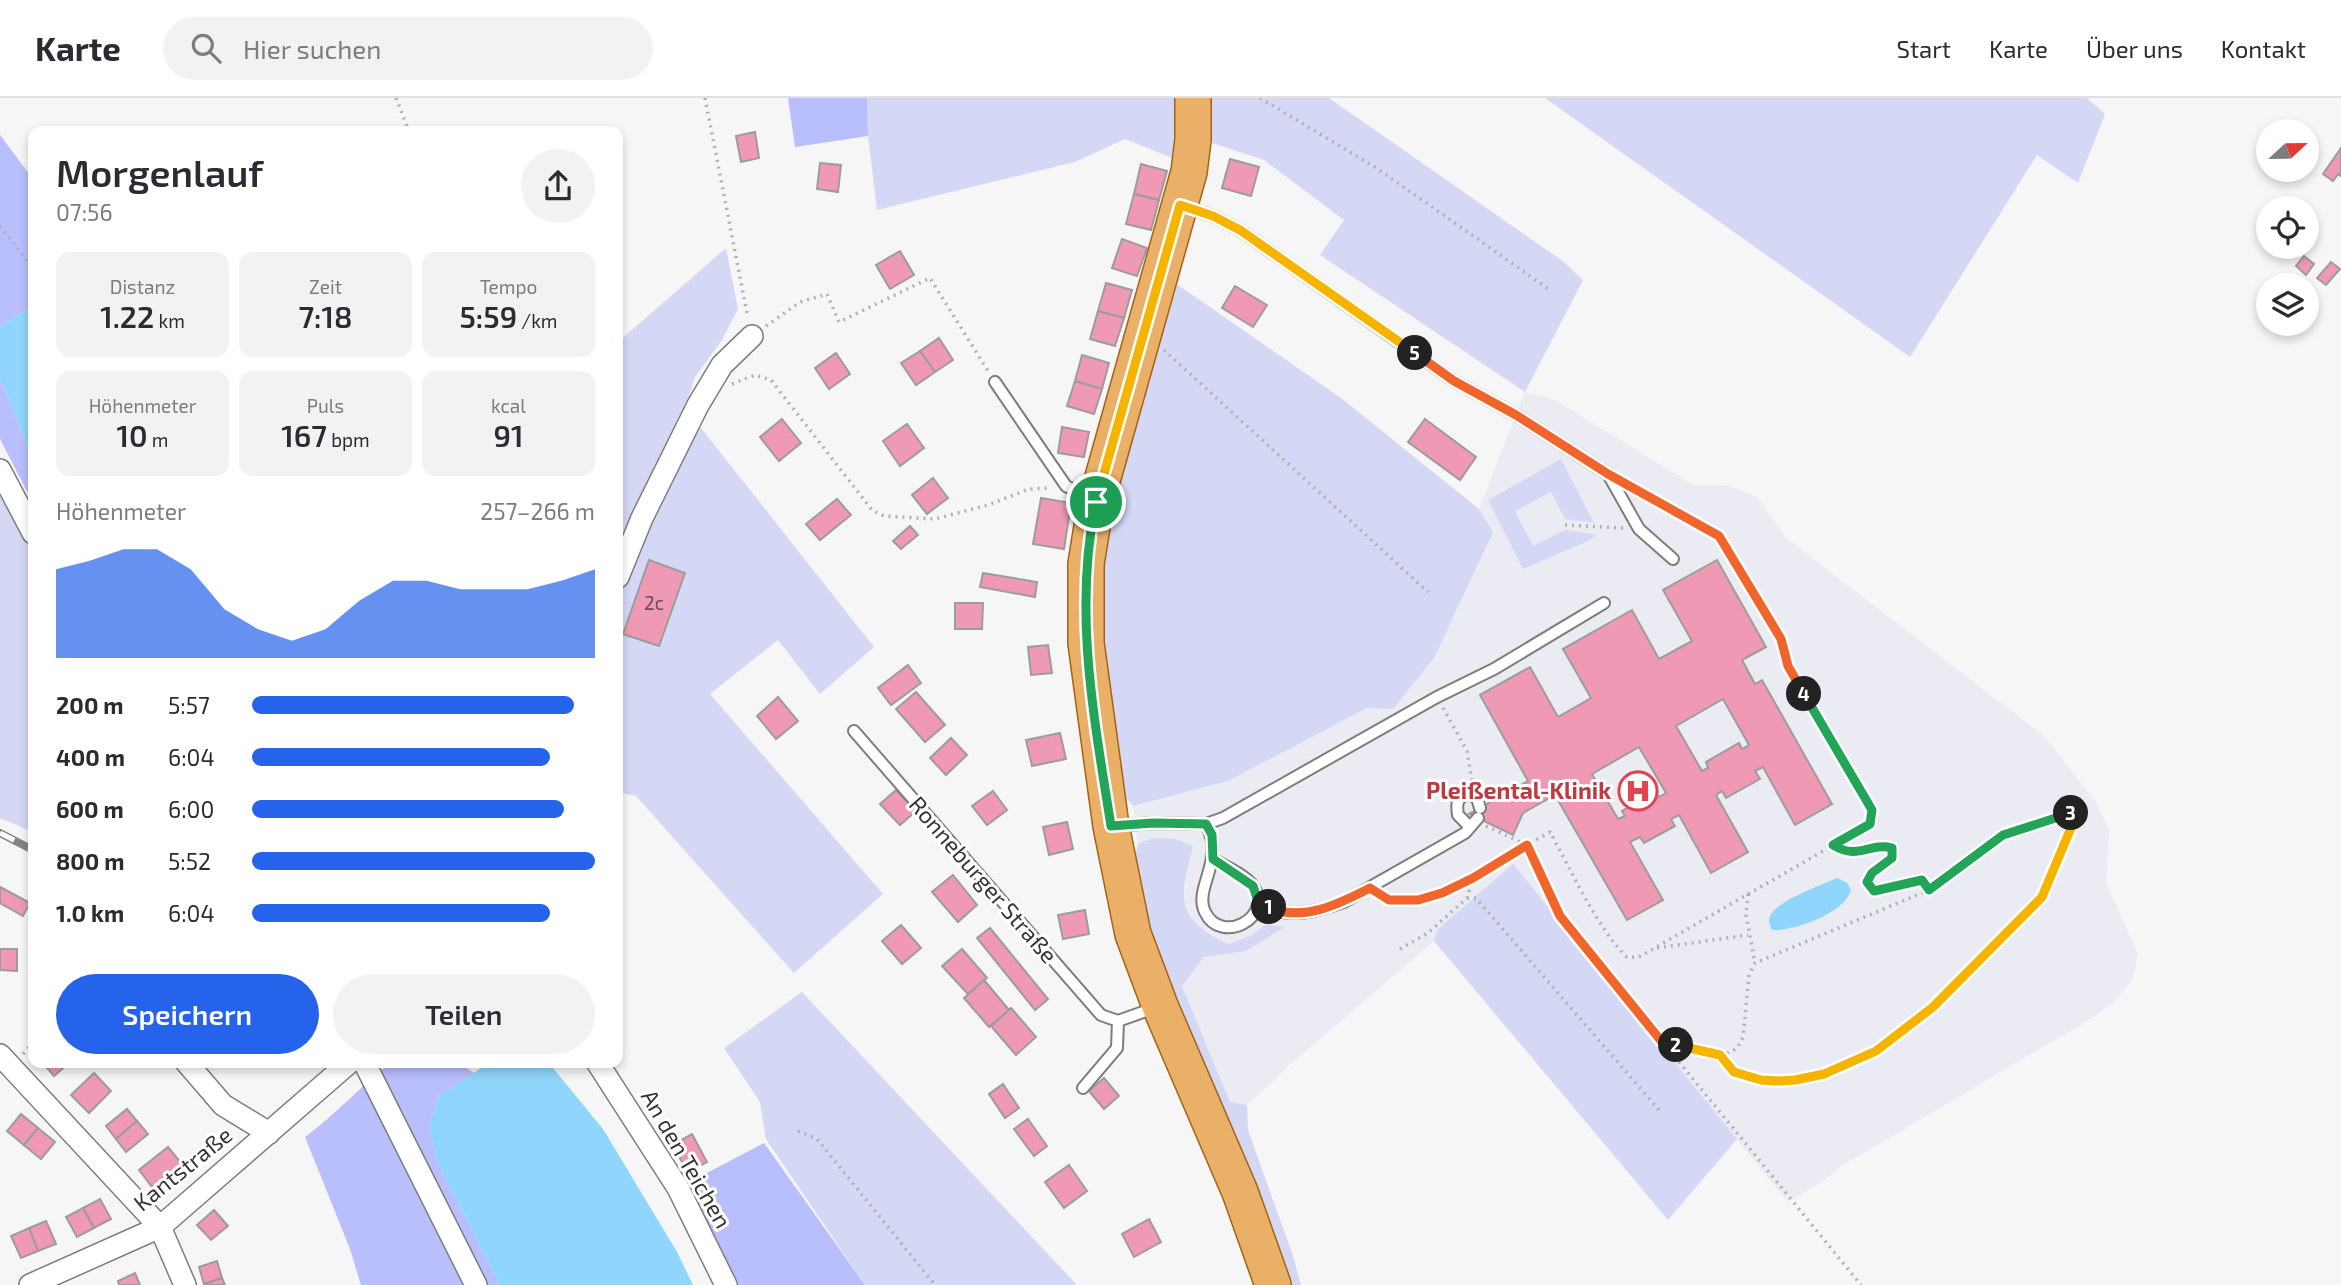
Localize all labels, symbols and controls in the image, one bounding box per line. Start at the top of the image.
search box [163,17,653,80]
text: Karte [35,28,121,68]
icon: search [187,29,225,67]
text: Hier suchen [243,33,381,64]
text: Start [1897,34,1951,63]
text: Karte [1989,34,2048,63]
text: Über uns [2086,34,2183,63]
text: Kontakt [2221,34,2306,63]
north arrow [2256,119,2319,182]
map controls [2256,119,2319,336]
text: Morgenlauf [56,149,263,195]
button: share [521,149,595,223]
button: locate [2256,196,2319,259]
text: 07:56 [56,198,113,226]
button: layers [2256,273,2319,336]
text: Distanz [110,275,175,298]
text: Zeit [309,275,342,298]
text: Tempo [480,275,537,298]
text: 1.22 [100,298,154,334]
text: 7:18 [298,298,353,334]
text: 5:59 [460,298,517,334]
text: km [154,309,185,332]
text: /km [517,309,558,332]
pin: 5 [1398,336,1432,370]
text: 5 [1409,341,1420,364]
text: Höhenmeter [89,394,196,417]
text: Puls [307,394,344,417]
text: kcal [491,394,526,417]
text: 10 [116,417,148,453]
text: 167 [281,417,327,453]
text: 91 [494,417,524,453]
text: m [148,428,169,451]
text: bpm [327,428,370,451]
pin [1066,472,1126,532]
icon: arrive [1077,483,1115,521]
text: Höhenmeter [56,497,186,525]
text: 257–266 m [480,497,595,525]
house number: 2c [644,591,664,614]
pin: 4 [1786,676,1822,712]
text: 4 [1797,682,1810,705]
text: 200 m [56,691,124,719]
text: 5:57 [168,691,210,719]
text: 400 m [56,743,125,771]
text: 6:04 [168,743,215,771]
hospital icon: Pleißental-Klinik [1617,770,1659,812]
place label: Pleißental-Klinik [1426,776,1611,804]
street label: Ronneburger Straße [904,790,1064,968]
text: 600 m [56,795,124,823]
text: 6:00 [168,795,214,823]
pin: 3 [2054,796,2088,830]
text: 3 [2065,801,2076,824]
text: 800 m [56,847,125,875]
text: 5:52 [168,847,211,875]
pin: 1 [1252,890,1286,924]
text: 1 [1264,895,1273,918]
text: 1.0 km [56,899,124,927]
text: 6:04 [168,899,215,927]
button: Speichern [56,974,319,1054]
button: Teilen [333,974,595,1054]
pin: 2 [1658,1028,1694,1062]
text: 2 [1670,1033,1681,1056]
street label: An den Teichen [636,1084,738,1233]
street label: Kantstraße [128,1120,237,1216]

